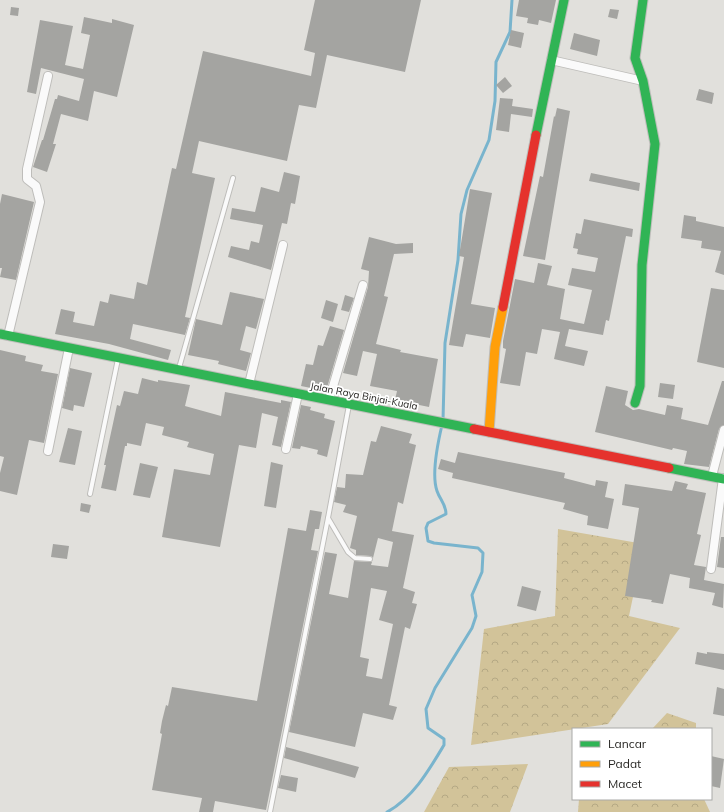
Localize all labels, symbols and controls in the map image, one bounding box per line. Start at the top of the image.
street label: Jalan Raya Binjai-Kuala [309,379,419,413]
legend [572,728,712,800]
text: Lancar [608,736,647,751]
text: Padat [608,756,641,771]
text: Macet [608,776,642,791]

